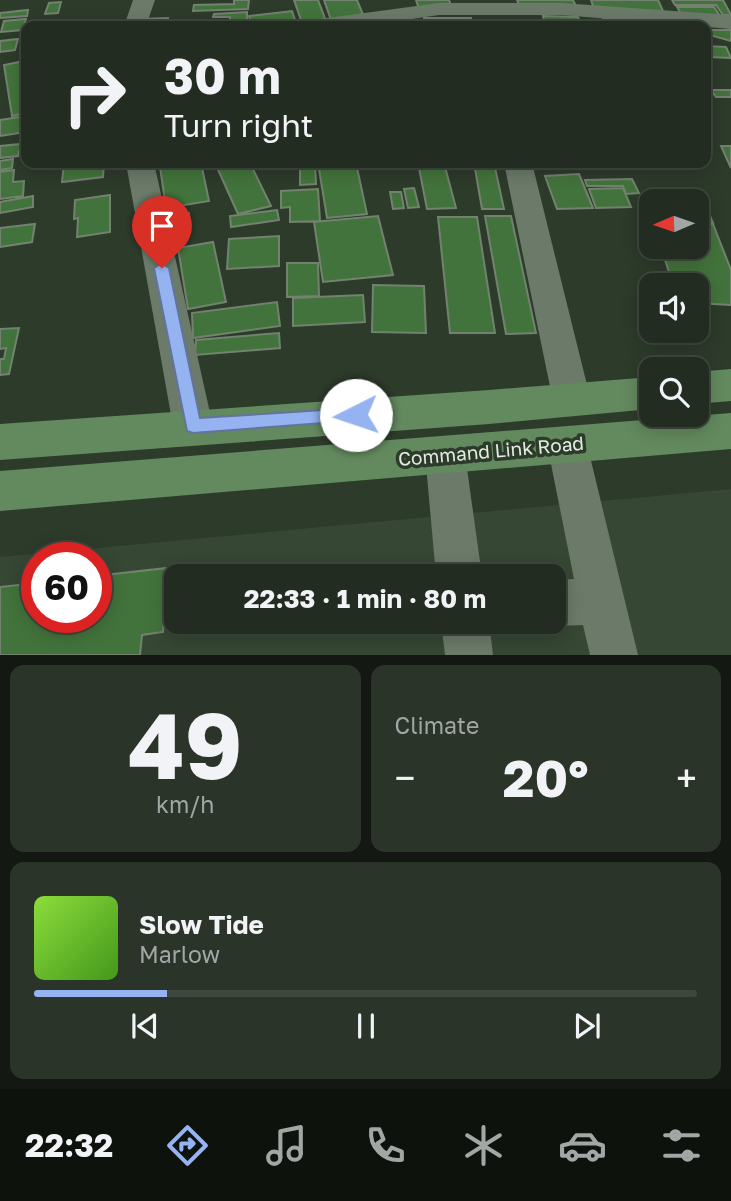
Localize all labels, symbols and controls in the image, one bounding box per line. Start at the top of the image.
text: 30 m [164,46,281,105]
icon: right [49,49,140,140]
text: Turn right [164,106,313,144]
north arrow [639,189,709,259]
map controls [639,189,709,427]
pin [132,196,192,268]
icon: arrive [143,207,181,245]
button: sound [639,273,709,343]
button: search [639,357,709,427]
position arrow [319,378,393,452]
street label: Command Link Road [397,431,585,470]
speed limit sign: 60 [21,542,112,633]
text: 22:33 · 1 min · 80 m [244,583,486,614]
text: 49 [128,690,243,799]
text: Climate [395,711,479,739]
text: 20° [503,746,589,808]
text: − [395,755,415,800]
text: + [676,755,697,800]
text: km/h [156,790,215,818]
text: Slow Tide [139,909,264,940]
text: Marlow [139,940,220,968]
icon: previous [126,1007,164,1045]
icon: pause [347,1007,385,1045]
icon: next [568,1007,606,1045]
icon: directions [163,1121,212,1170]
icon: music [262,1121,311,1170]
icon: phone [361,1121,410,1170]
icon: climate [459,1121,508,1170]
icon: car [558,1121,607,1170]
icon: filters [657,1121,706,1170]
text: 22:32 [25,1126,113,1164]

